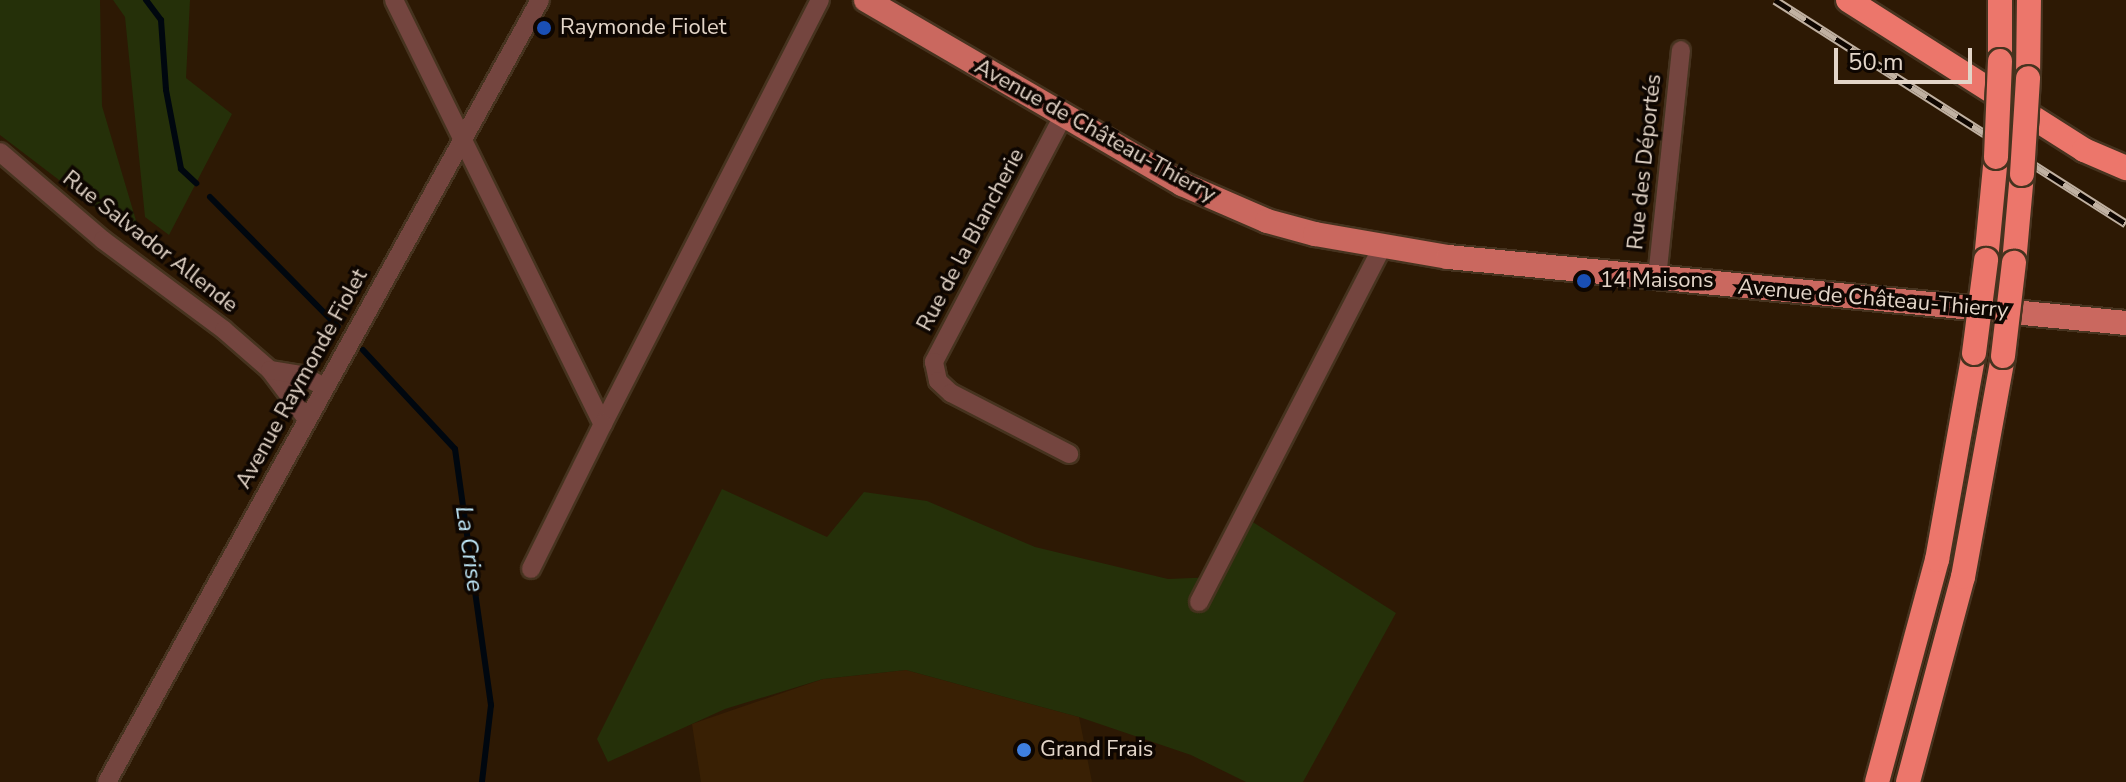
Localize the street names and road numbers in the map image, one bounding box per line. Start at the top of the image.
street label: Avenue de Château-Thierry [970,54,1220,208]
street label: Rue des Déportés [1623,73,1667,251]
street label: Rue de la Blancherie [912,144,1030,336]
street label: Rue Salvador Allende [57,165,243,319]
street label: Avenue Raymonde Fiolet [231,265,373,493]
street label: Avenue de Château-Thierry [1737,274,2009,324]

